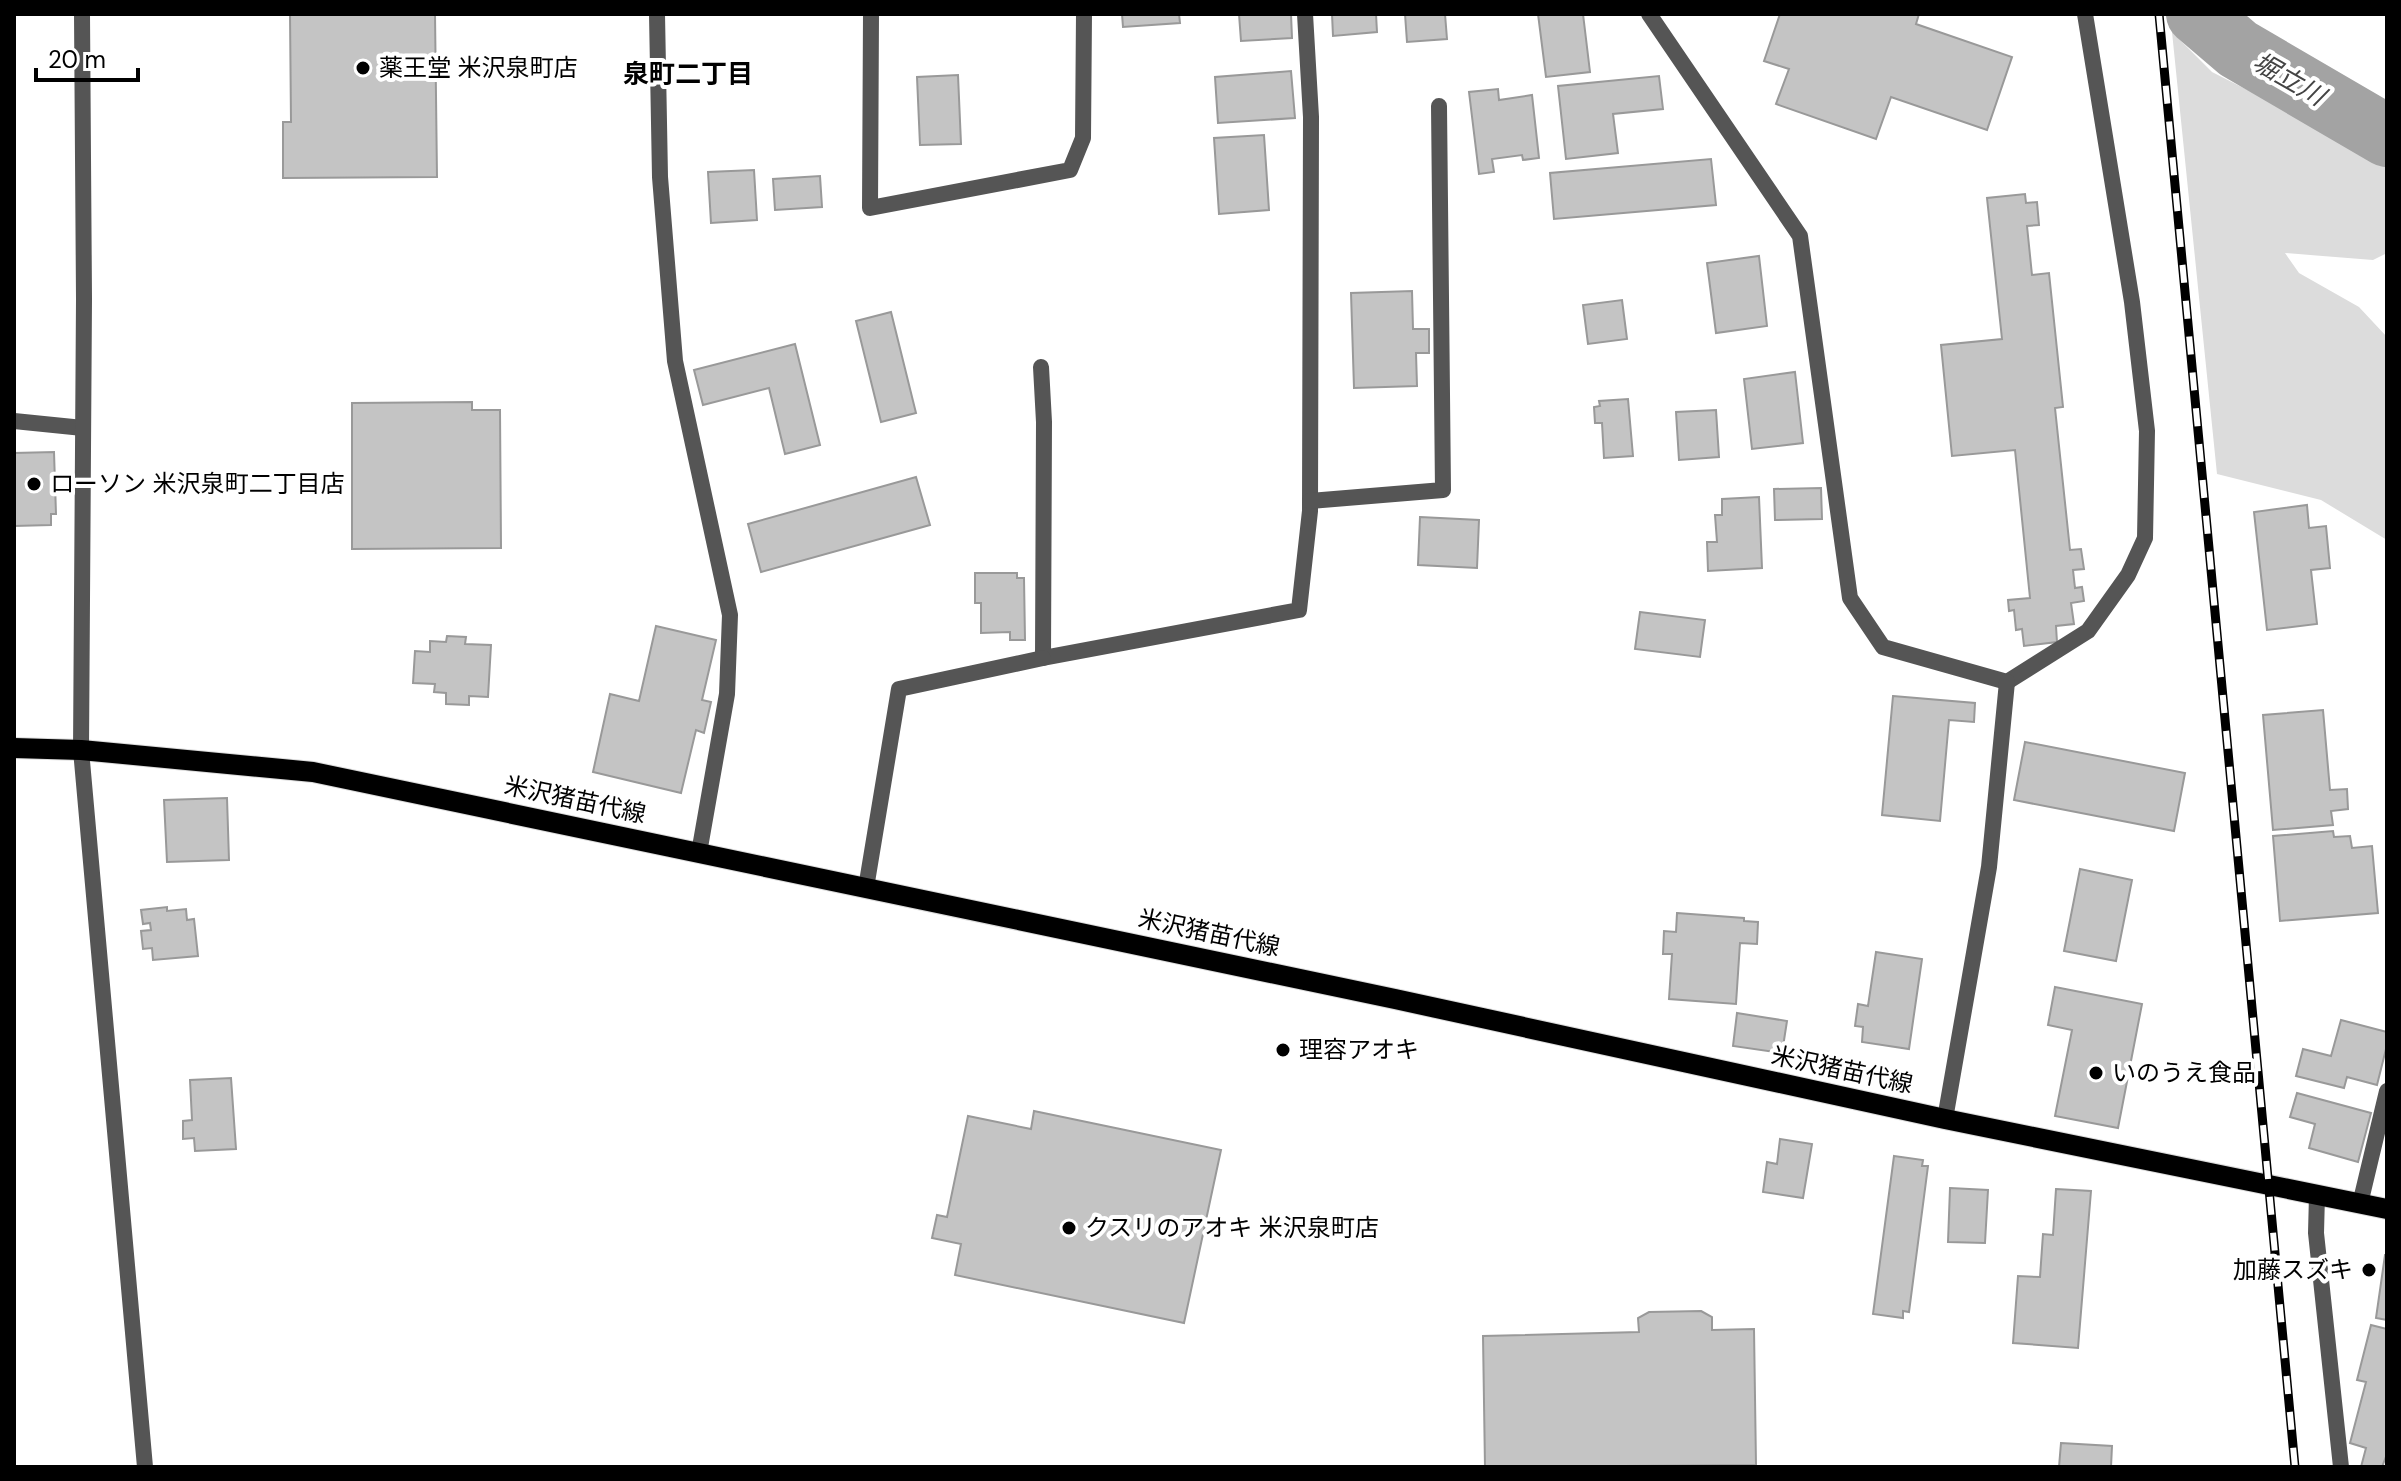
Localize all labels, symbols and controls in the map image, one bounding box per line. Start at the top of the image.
scale bar [36,32,138,82]
text: 20 m [48,44,106,75]
water label: 堀立川 [2247,45,2334,115]
place label: 薬王堂 米沢泉町店 [379,52,577,83]
district label: 泉町二丁目 [623,57,753,91]
marker: 薬王堂 米沢泉町店 [354,59,372,77]
place label: ローソン 米沢泉町二丁目店 [50,468,344,499]
marker: ローソン 米沢泉町二丁目店 [25,475,43,493]
street label: 米沢猪苗代線 [501,769,649,830]
street label: 米沢猪苗代線 [1135,902,1283,963]
place label: 理容アオキ [1299,1034,1419,1065]
street label: 米沢猪苗代線 [1768,1039,1916,1100]
marker: 理容アオキ [1274,1041,1292,1059]
place label: いのうえ食品 [2112,1057,2256,1088]
marker: いのうえ食品 [2087,1064,2105,1082]
place label: クスリのアオキ 米沢泉町店 [1085,1212,1379,1243]
marker: クスリのアオキ 米沢泉町店 [1060,1219,1078,1237]
place label: 加藤スズキ [2233,1254,2353,1285]
marker: 加藤スズキ [2360,1261,2378,1279]

